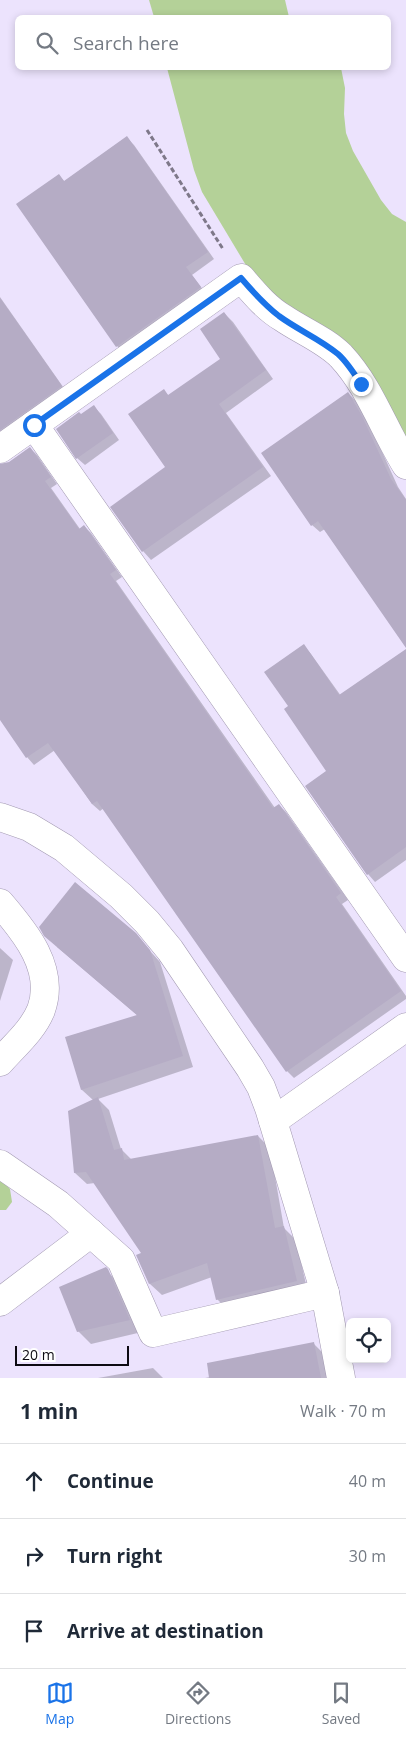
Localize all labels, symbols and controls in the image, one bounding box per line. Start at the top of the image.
search box [15,15,391,70]
icon: search [33,29,61,57]
text: Search here [73,30,179,56]
route end [350,373,373,396]
route start [23,414,46,437]
map controls [346,1318,391,1363]
button: locate [346,1318,391,1363]
scale bar [15,1343,129,1366]
text: 20 m [22,1345,55,1364]
text: 1 min [20,1397,78,1425]
text: Walk · 70 m [300,1400,386,1422]
icon: ahead [20,1467,48,1495]
text: Continue [67,1468,154,1494]
text: 40 m [349,1470,386,1492]
icon: right [20,1542,48,1570]
text: Turn right [67,1543,162,1569]
text: 30 m [349,1545,386,1567]
icon: arrive [20,1617,48,1645]
text: Arrive at destination [67,1618,264,1644]
tab: Map [45,1679,74,1728]
tab: Directions [165,1679,231,1728]
tab: Saved [322,1679,361,1728]

